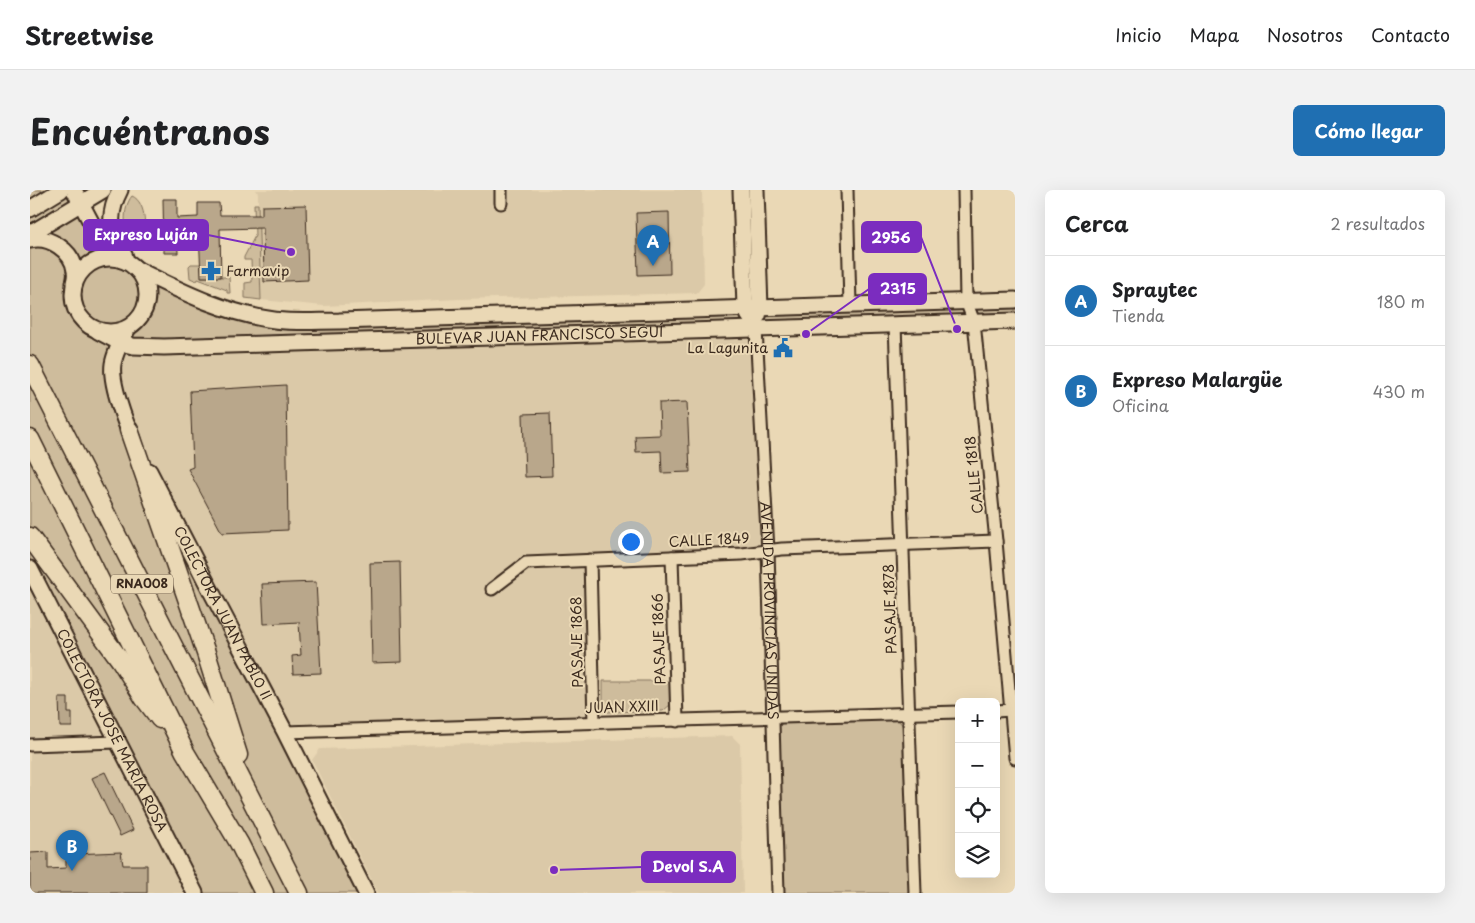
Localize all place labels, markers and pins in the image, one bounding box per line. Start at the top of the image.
callout: Expreso Luján [84,220,208,250]
callout: 2956 [862,222,921,252]
pin: A [637,225,669,266]
pharmacy icon: Farmavip [200,260,222,282]
place label: Farmavip [226,260,289,281]
callout: 2315 [869,274,926,304]
place label: La Lagunita [687,337,768,358]
public building icon: La Lagunita [772,337,794,359]
pin: B [56,830,88,871]
callout: Devol S.A [642,852,735,882]

